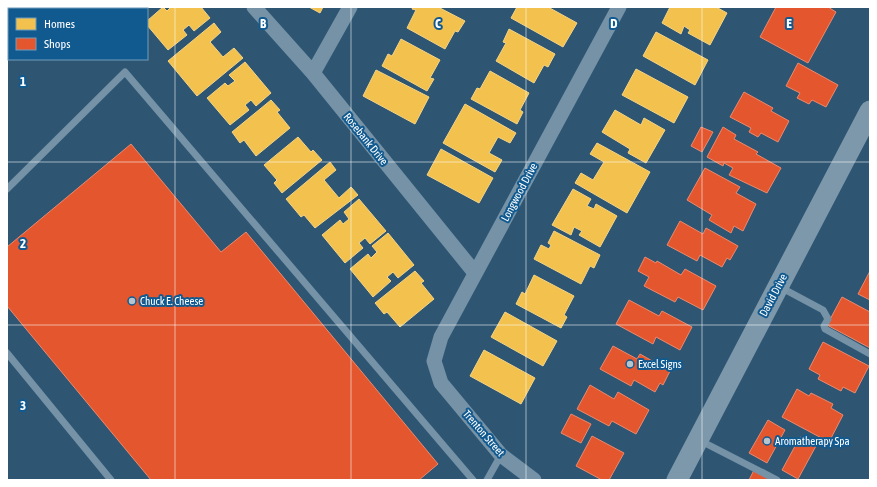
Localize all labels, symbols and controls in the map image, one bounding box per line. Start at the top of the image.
legend [8,8,148,60]
text: B [260,16,267,31]
text: C [435,16,441,31]
text: D [610,16,618,31]
text: E [786,16,792,31]
text: Homes [44,17,75,31]
text: Shops [44,37,70,51]
text: 1 [20,74,26,89]
street label: Rosebank Drive [342,111,390,167]
street label: Longwood Drive [499,161,539,223]
text: 2 [20,236,26,251]
street label: David Drive [757,272,789,318]
place label: Chuck E. Cheese [140,295,203,307]
marker: Chuck E. Cheese [127,296,137,306]
place label: Excel Signs [638,358,682,370]
marker: Excel Signs [625,359,635,369]
text: 3 [20,398,26,413]
street label: Trenton Street [461,408,507,458]
place label: Aromatherapy Spa [775,435,850,447]
marker: Aromatherapy Spa [762,436,772,446]

